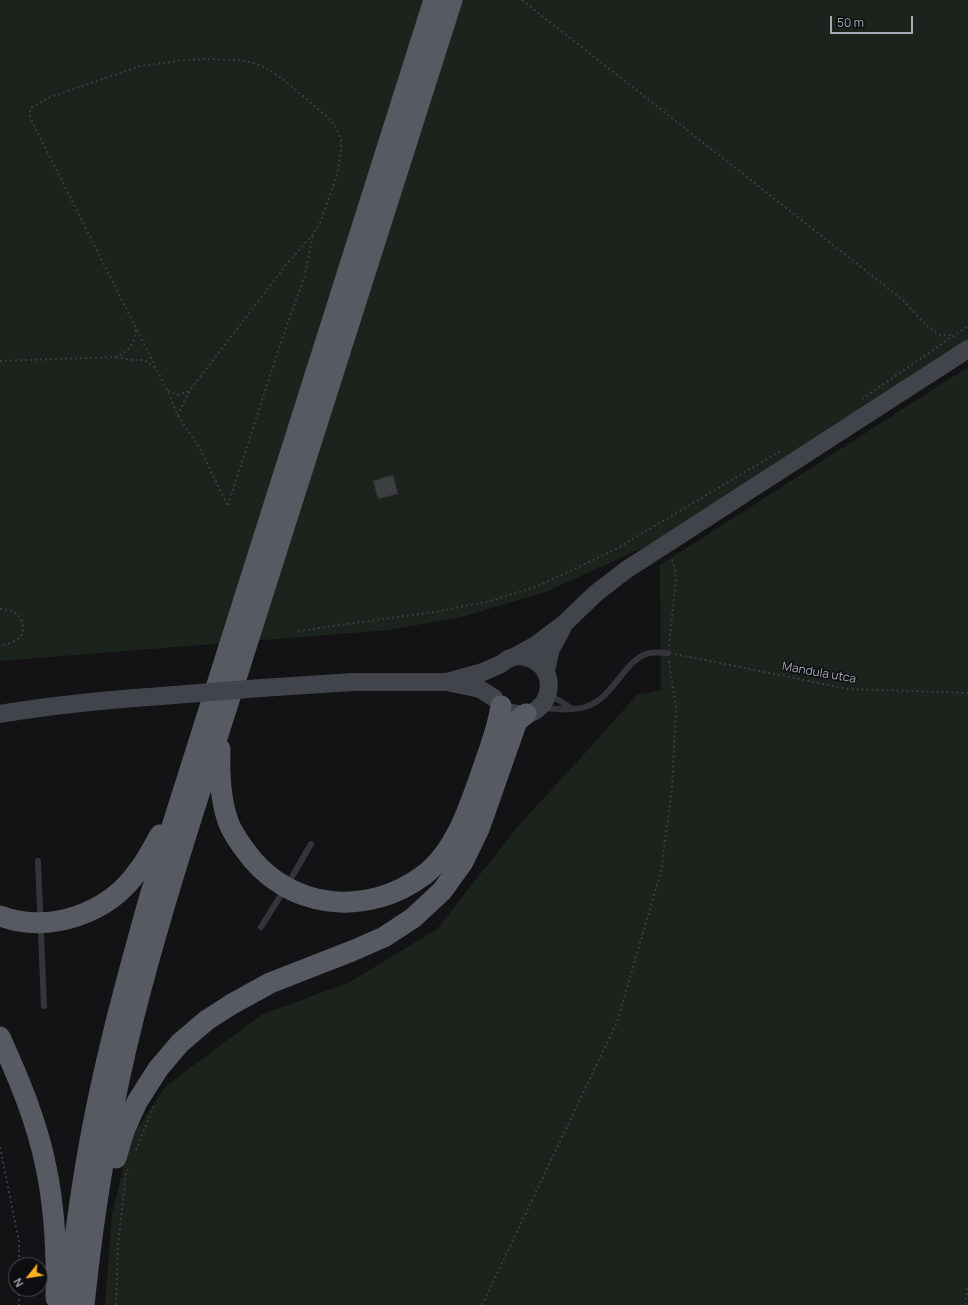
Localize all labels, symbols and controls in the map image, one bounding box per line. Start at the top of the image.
scale bar [832,8,915,34]
text: 50 m [837,14,864,31]
street label: Mandula utca [781,659,857,687]
north arrow [8,1257,48,1297]
text: N [10,1276,27,1290]

